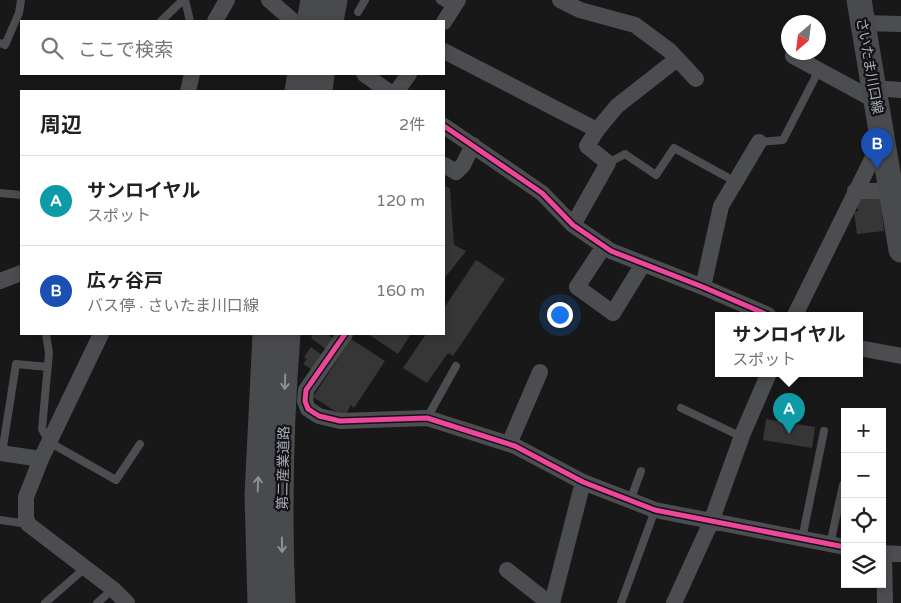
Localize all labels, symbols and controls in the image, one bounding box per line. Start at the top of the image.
north arrow [781,15,826,60]
street label: さいたま川口線 [853,17,886,116]
search box [20,20,445,75]
icon: search [38,34,66,62]
text: ここで検索 [78,39,173,61]
text: 周辺 [40,113,82,138]
text: 2件 [399,115,425,135]
pin: B [861,128,893,169]
text: サンロイヤル [87,180,200,202]
text: A [50,191,62,211]
text: 120 m [376,191,425,211]
text: スポット [87,206,151,226]
text: 広ヶ谷戸 [87,270,163,292]
text: B [50,281,62,301]
text: 160 m [376,281,425,301]
text: バス停 · さいたま川口線 [87,296,259,316]
your location [547,302,573,328]
popup [715,312,863,377]
text: サンロイヤル [732,324,846,346]
text: スポット [732,350,796,370]
one-way arrow [280,374,290,390]
pin: A [773,393,805,434]
map controls [841,408,886,588]
button: + [841,408,886,453]
street label: 第二産業道路 [274,426,293,510]
button: − [841,453,886,498]
one-way arrow [253,477,262,493]
button: locate [841,498,886,543]
one-way arrow [277,537,286,553]
button: layers [841,543,886,588]

